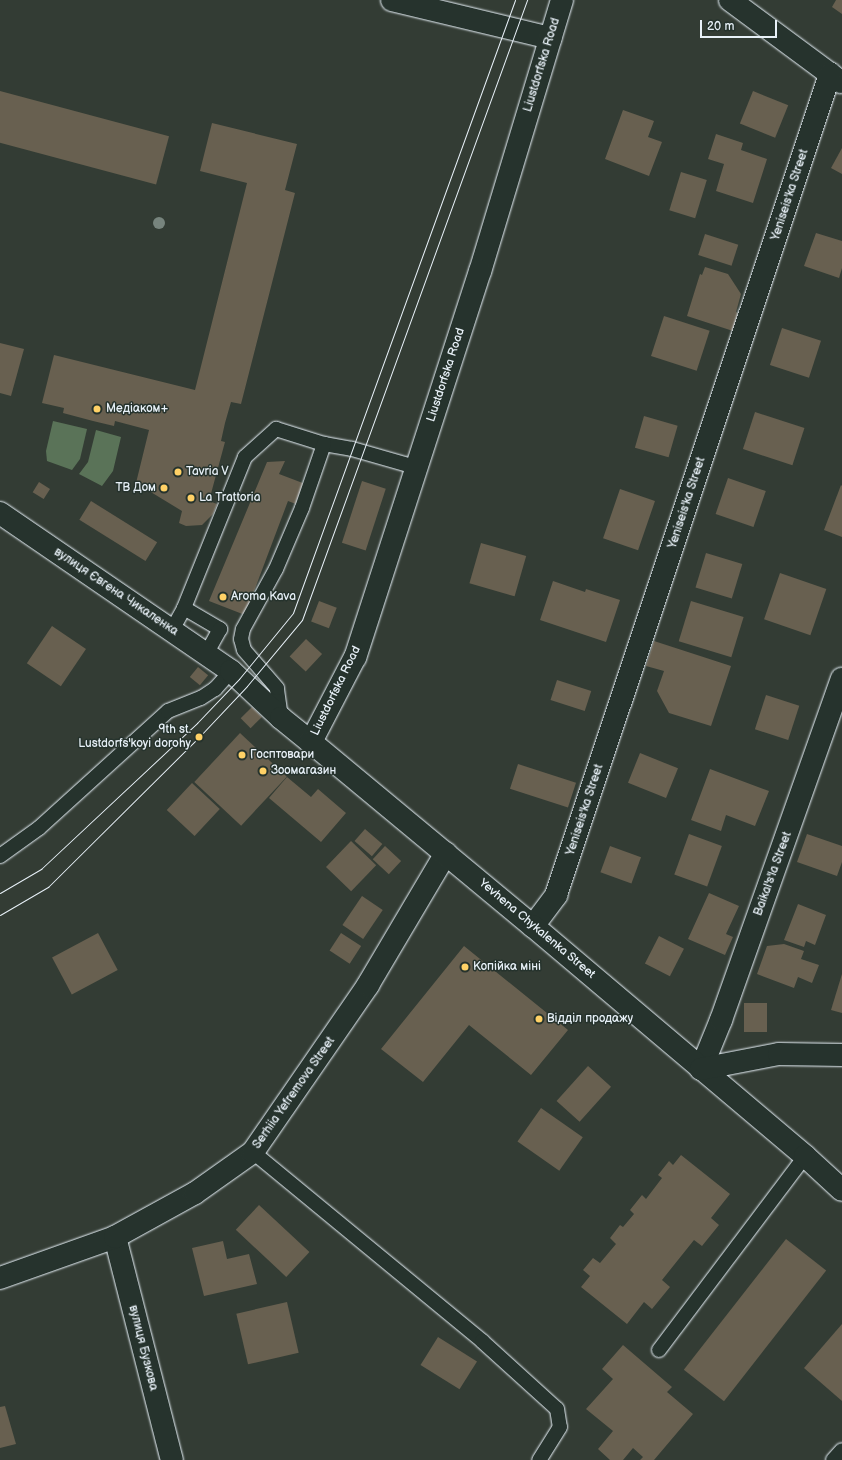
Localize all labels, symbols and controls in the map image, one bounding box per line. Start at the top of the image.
scale bar [702,12,779,38]
street label: Liustdorfska Road [521,16,563,114]
text: 20 m [707,19,734,34]
street label: Yeniseis'ka Street [768,147,812,243]
street label: Liustdorfska Road [424,326,468,424]
place label: Медіаком+ [106,402,168,416]
marker: Медіаком+ [91,403,103,415]
street label: Yeniseis'ka Street [665,455,709,551]
place label: Tavria V [186,465,229,479]
marker: Tavria V [173,467,183,477]
place label: ТВ Дом [116,481,156,495]
marker: ТВ Дом [159,483,169,493]
place label: La Trattoria [199,491,261,505]
marker: La Trattoria [186,493,196,503]
street label: вулиця Євгена Чикаленка [51,545,181,639]
place label: Aroma Kava [231,590,296,604]
marker: Aroma Kava [218,592,228,602]
street label: Liustdorfska Road [308,644,364,738]
place label: 9th st. Lustdorfs'koyi dorohy [78,723,191,751]
marker: 9th st. Lustdorfs'koyi dorohy [194,732,204,742]
place label: Госптовари [250,748,314,762]
marker: Госптовари [237,750,247,760]
street label: Yeniseis'ka Street [563,762,607,858]
place label: Зоомагазин [271,764,336,778]
marker: Зоомагазин [258,766,268,776]
street label: Baikal's'la Street [751,830,795,918]
street label: Yevhena Chykalenka Street [476,876,598,982]
place label: Копійка міні [473,960,541,974]
marker: Копійка міні [460,962,470,972]
place label: Відділ продажу [547,1012,633,1026]
marker: Відділ продажу [534,1014,544,1024]
street label: Serhiia Yefremova Street [250,1034,338,1152]
street label: вулиця Бузкова [125,1304,161,1392]

